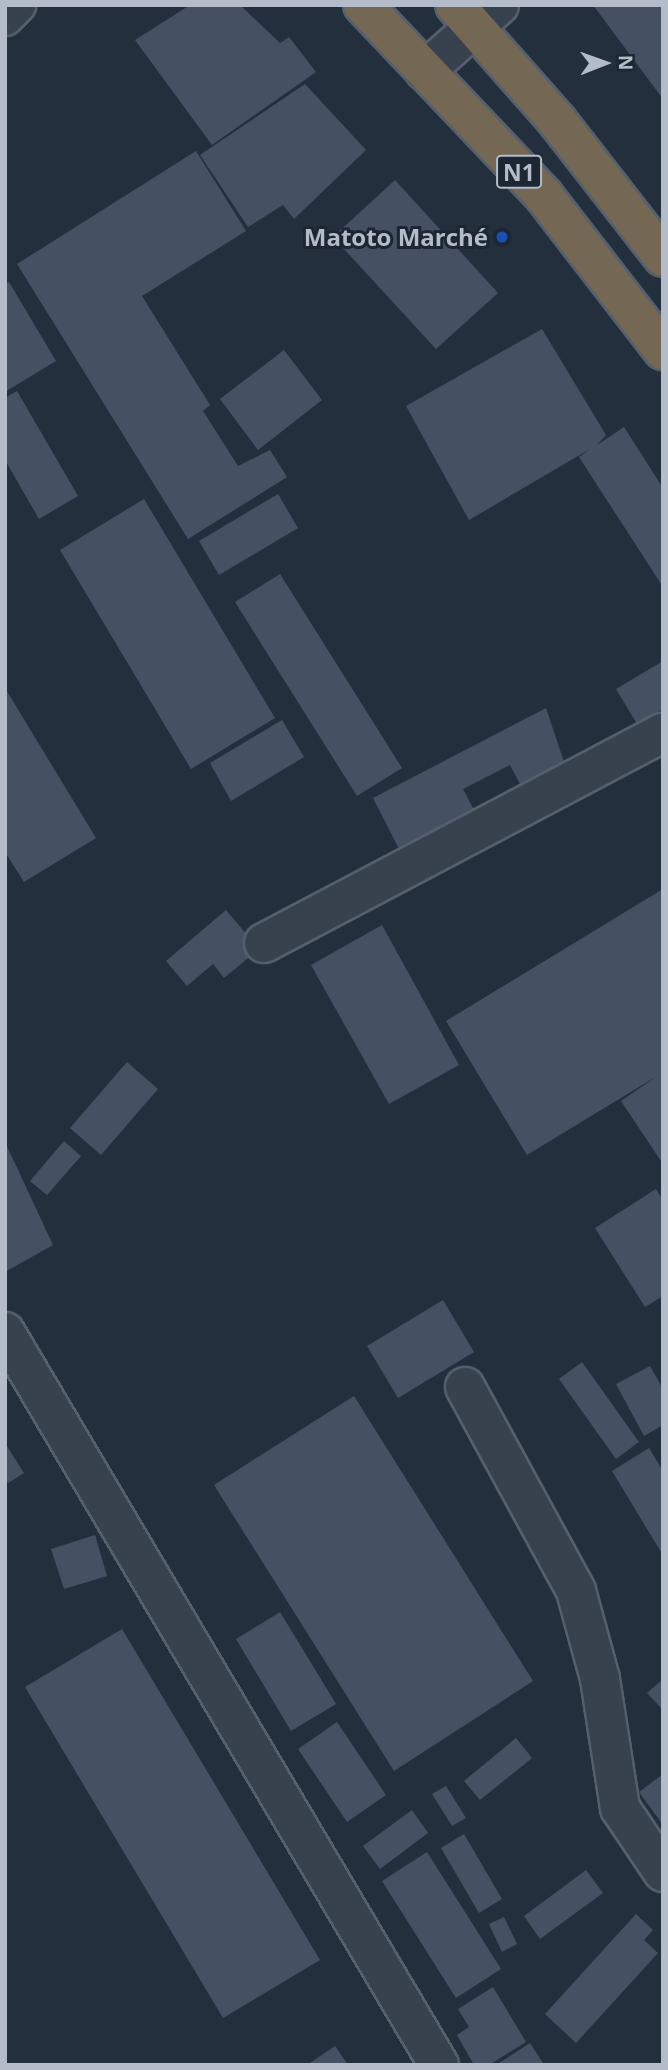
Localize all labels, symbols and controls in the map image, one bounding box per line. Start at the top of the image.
north arrow [570,28,640,98]
text: N [613,55,639,71]
road number: N1 [494,153,544,192]
place label: Matoto Marché [304,223,488,251]
marker: Matoto Marché [494,229,510,245]

